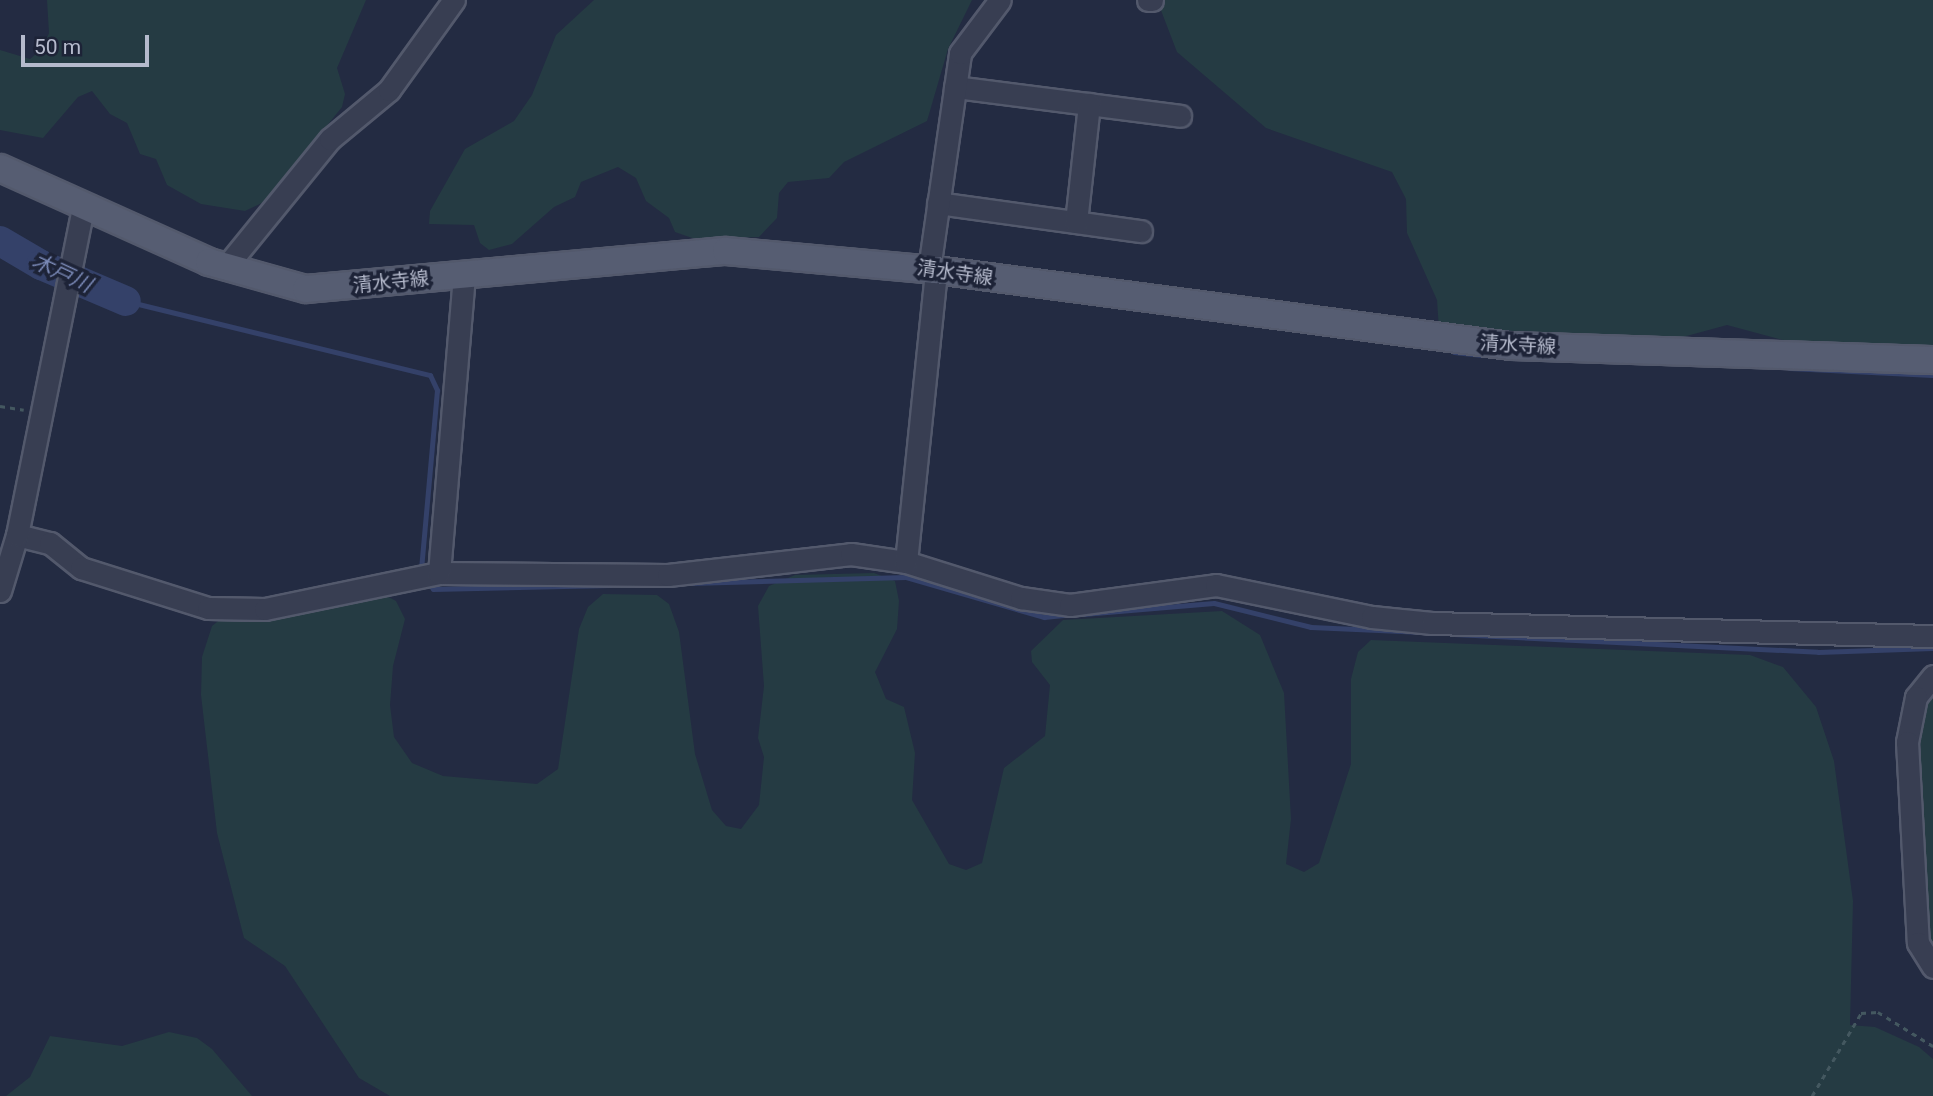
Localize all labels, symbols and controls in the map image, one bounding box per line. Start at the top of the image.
scale bar [24,21,152,65]
text: 50 m [34,35,81,59]
water label: 木戸川 [28,248,96,298]
street label: 清水寺線 [916,256,994,290]
street label: 清水寺線 [352,267,430,297]
street label: 清水寺線 [1479,332,1557,358]

